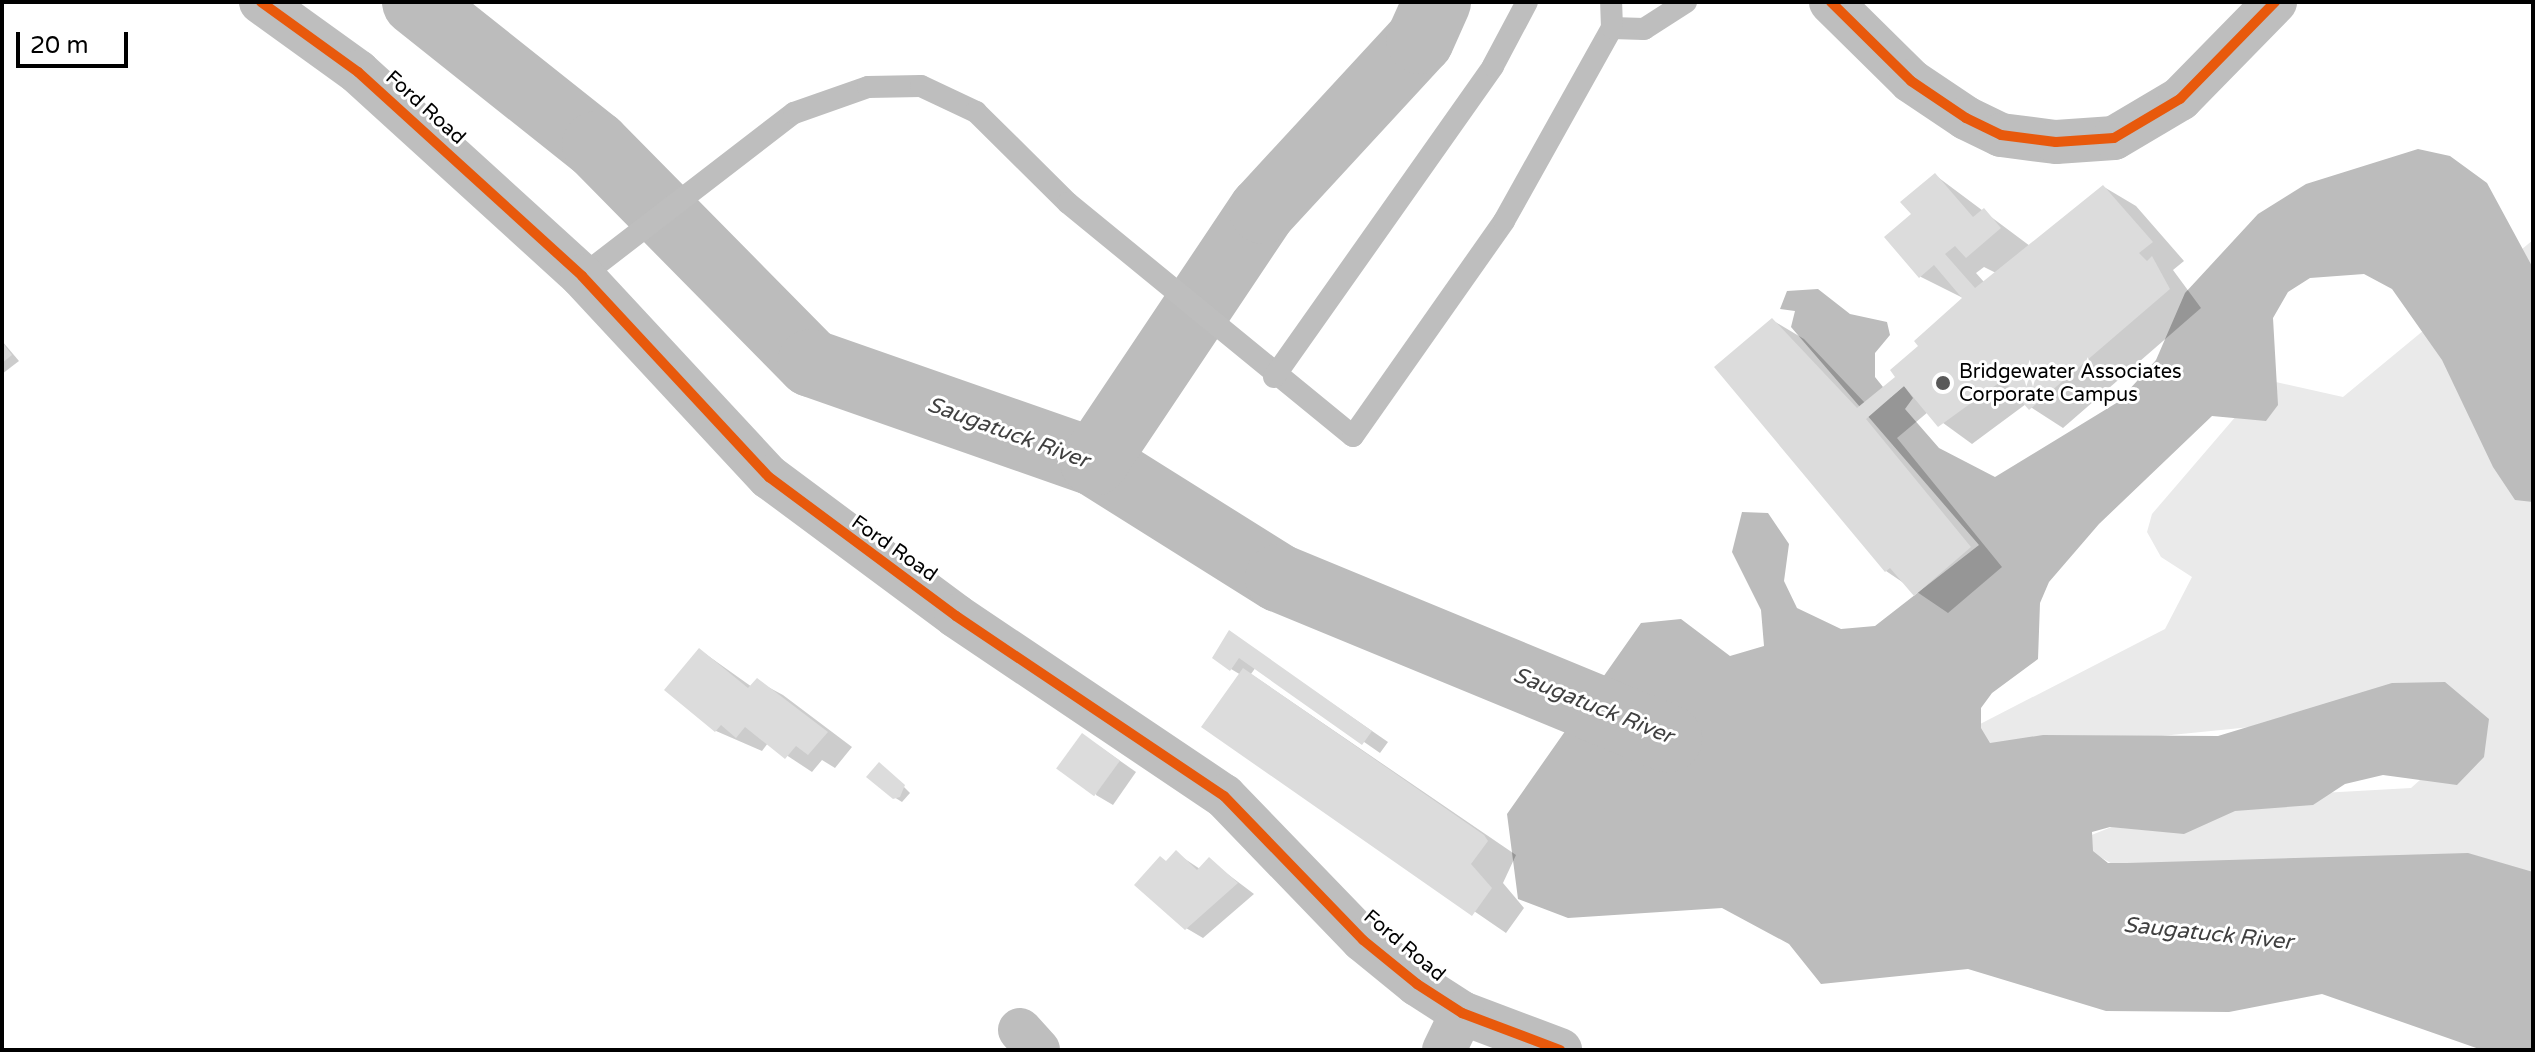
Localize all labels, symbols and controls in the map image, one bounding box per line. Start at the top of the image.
scale bar [20,16,132,66]
text: 20 m [30,31,88,60]
street label: Ford Road [380,66,470,150]
place label: Bridgewater Associates Corporate Campus [1959,360,2182,407]
marker: Bridgewater Associates Corporate Campus [1934,374,1952,392]
water label: Saugatuck River [924,392,1092,474]
street label: Ford Road [847,511,941,587]
water label: Saugatuck River [1509,662,1677,750]
street label: Ford Road [1358,905,1450,987]
water label: Saugatuck River [2122,912,2294,956]

